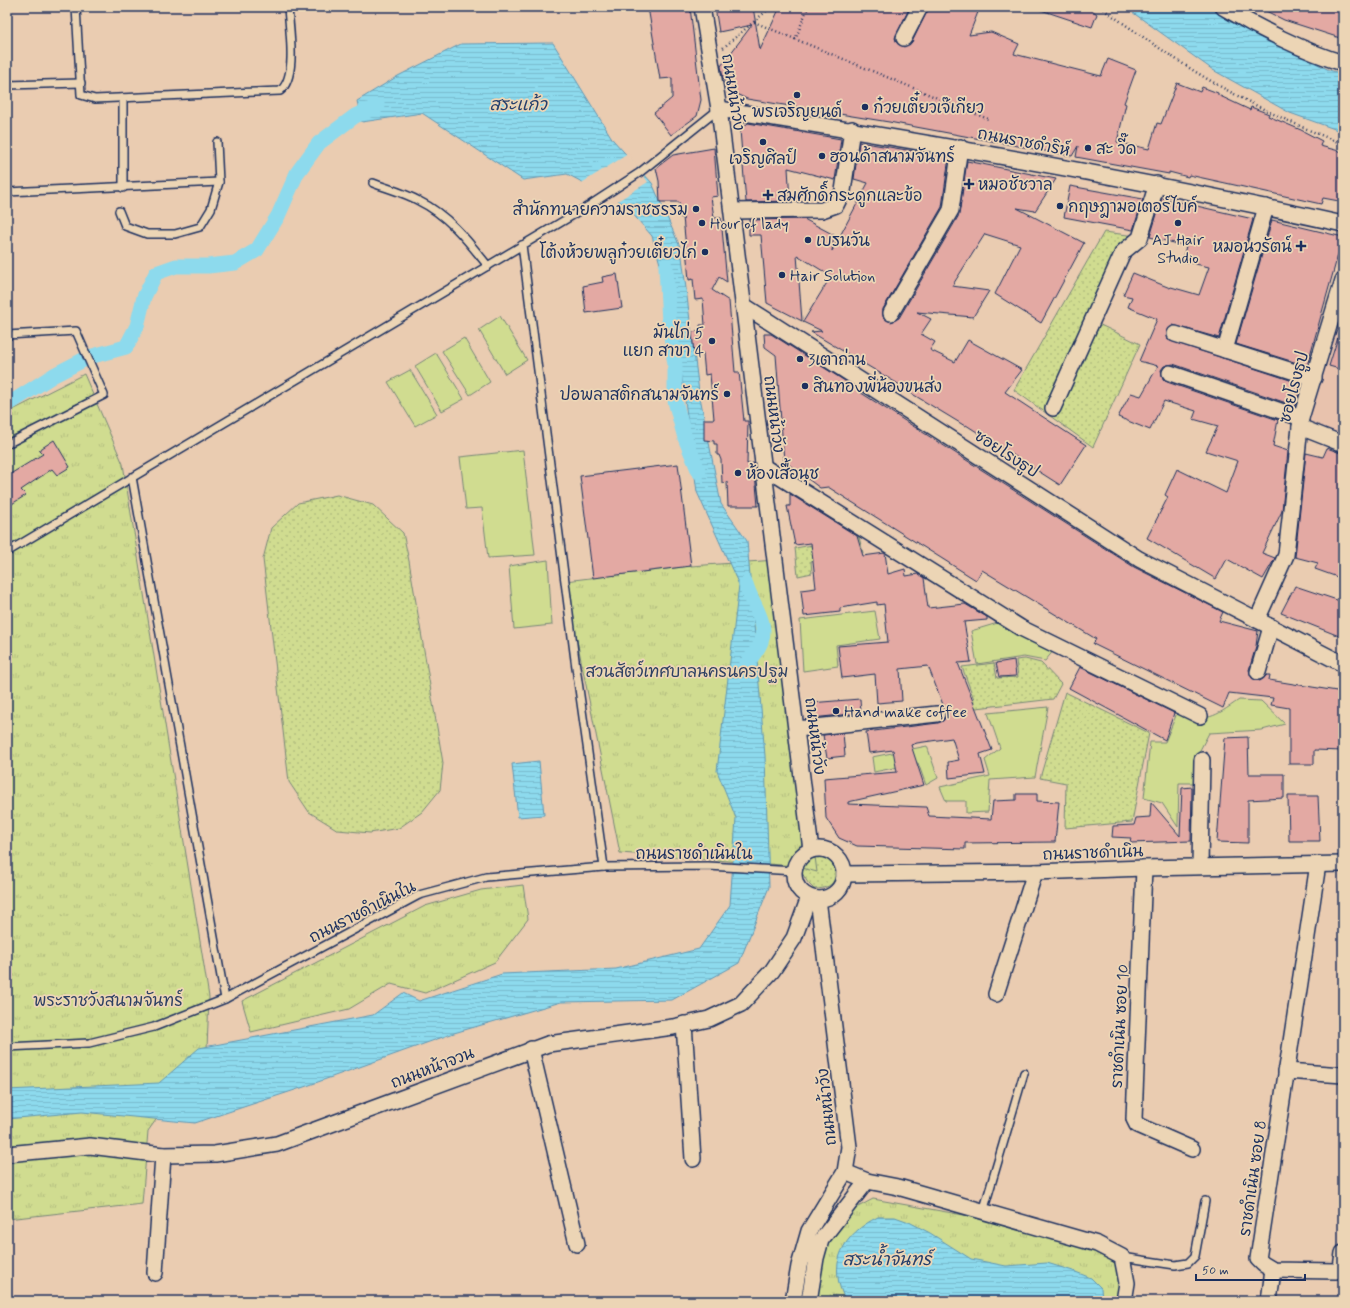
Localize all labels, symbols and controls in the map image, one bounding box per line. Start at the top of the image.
street label: ถนนหน้าวัง [716,52,750,132]
marker: พรเจริญยนต์ [792,90,802,100]
place label: ก๋วยเตี๋ยวเจ๊เกียว [873,91,984,119]
water label: สระแก้ว [489,93,548,116]
place label: พรเจริญยนต์ [752,100,842,123]
marker: ก๋วยเตี๋ยวเจ๊เกียว [860,102,870,112]
street label: ถนนราชดำริห์ [976,121,1072,162]
place label: สะ วี๊ด [1096,133,1136,160]
marker: เจริญศิลป์ [758,137,768,147]
marker: สะ วี๊ด [1083,143,1093,153]
place label: ฮอนด้าสนามจันทร์ [830,145,955,168]
place label: เจริญศิลป์ [729,147,797,170]
marker: ฮอนด้าสนามจันทร์ [817,151,827,161]
place label: หมอชัชวาล [978,174,1053,196]
marker: หมอชัชวาล [963,178,975,190]
place label: สมศักดิ์กระดูกและข้อ [777,180,922,208]
marker: สมศักดิ์กระดูกและข้อ [762,189,774,201]
place label: กฤษฎามอเตอร์ไบค์ [1068,195,1198,218]
place label: สำนักทนายความราชธรรม [513,199,688,221]
marker: กฤษฎามอเตอร์ไบค์ [1055,201,1065,211]
marker: สำนักทนายความราชธรรม [691,204,701,214]
place label: Hour of lady [710,214,789,235]
marker: Hour of lady [697,218,707,228]
marker: AJ Hair Studio [1173,218,1183,228]
place label: เบรนวัน [816,230,870,252]
place label: AJ Hair Studio [1152,230,1205,269]
marker: เบรนวัน [803,235,813,245]
place label: หมอนวรัตน์ [1213,235,1292,258]
place label: โต้งห้วยพลูก๋วยเตี๋ยวไก่ [540,236,697,265]
marker: หมอนวรัตน์ [1295,240,1307,252]
marker: โต้งห้วยพลูก๋วยเตี๋ยวไก่ [700,247,710,257]
place label: Hair Solution [790,266,875,287]
marker: Hair Solution [777,270,787,280]
place label: มันไก่ 5 แยก สาขา 4 [623,321,704,362]
marker: มันไก่ 5 แยก สาขา 4 [707,336,717,346]
place label: 3เตาถ่าน [808,348,866,371]
street label: ซอยโรงธูป [1273,349,1315,426]
marker: 3เตาถ่าน [795,354,805,364]
place label: สินทองพี่น้องขนส่ง [813,371,942,398]
street label: ถนนหน้าวัง [758,374,790,454]
marker: สินทองพี่น้องขนส่ง [800,381,810,391]
place label: ปอพลาสติกสนามจันทร์ [560,383,720,406]
marker: ปอพลาสติกสนามจันทร์ [722,389,732,399]
street label: ซอยโรงธูป [969,424,1044,484]
place label: ห้องเสื้อนุช [746,458,819,486]
marker: ห้องเสื้อนุช [733,468,743,478]
park label: สวนสัตว์เทศบาลนครนครปฐม [585,660,789,683]
street label: ถนนหน้าวัง [799,696,831,776]
place label: Hand make coffee [844,702,967,723]
marker: Hand make coffee [831,706,841,716]
street label: ถนนราชดำเนิน [1042,840,1144,866]
street label: ถนนราชดำเนินใน [635,842,753,865]
street label: ถนนราชดำเนินใน [305,874,420,948]
street label: ราชดำเนิน ซอย 10 [1106,964,1134,1089]
park label: พระราชวังสนามจันทร์ [33,989,183,1012]
street label: ถนนหน้าจวน [387,1042,478,1094]
street label: ถนนหน้าวัง [812,1067,842,1147]
street label: ราชดำเนิน ซอย 8 [1234,1119,1272,1238]
water label: สระน้ำจันทร์ [843,1243,936,1271]
scale bar [1196,1256,1305,1282]
text: 50 m [1202,1263,1229,1279]

